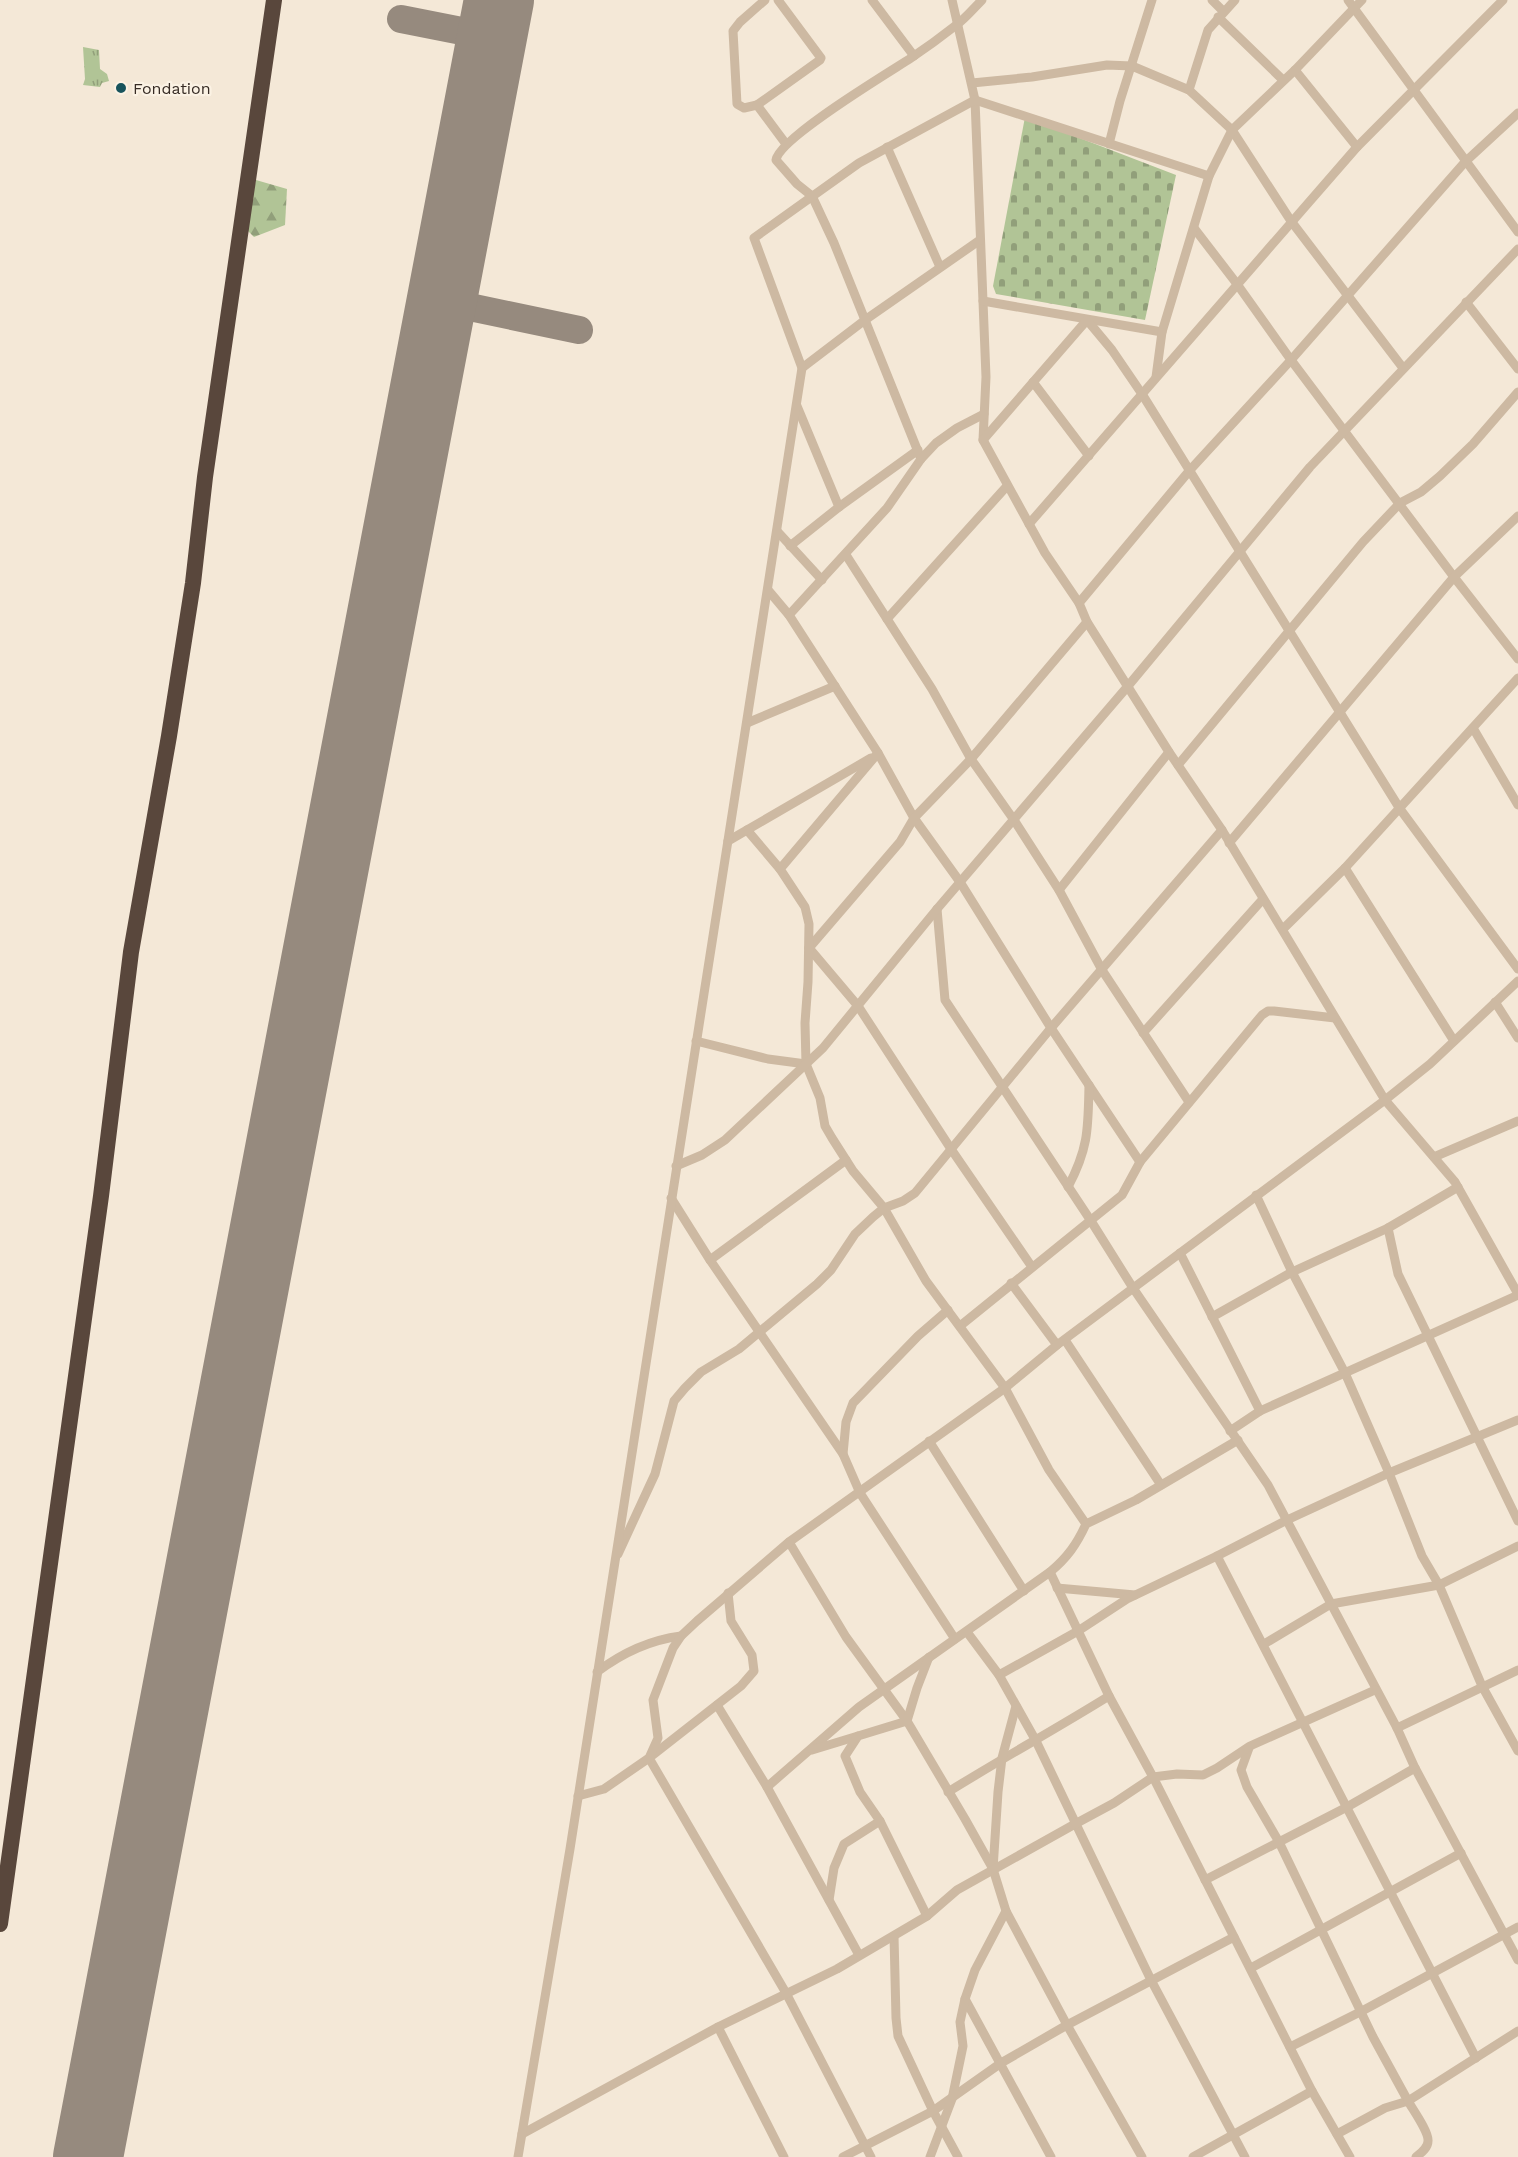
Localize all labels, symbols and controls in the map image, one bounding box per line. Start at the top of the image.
place label: Fondation [133,79,211,98]
marker: Fondation [114,81,128,95]

